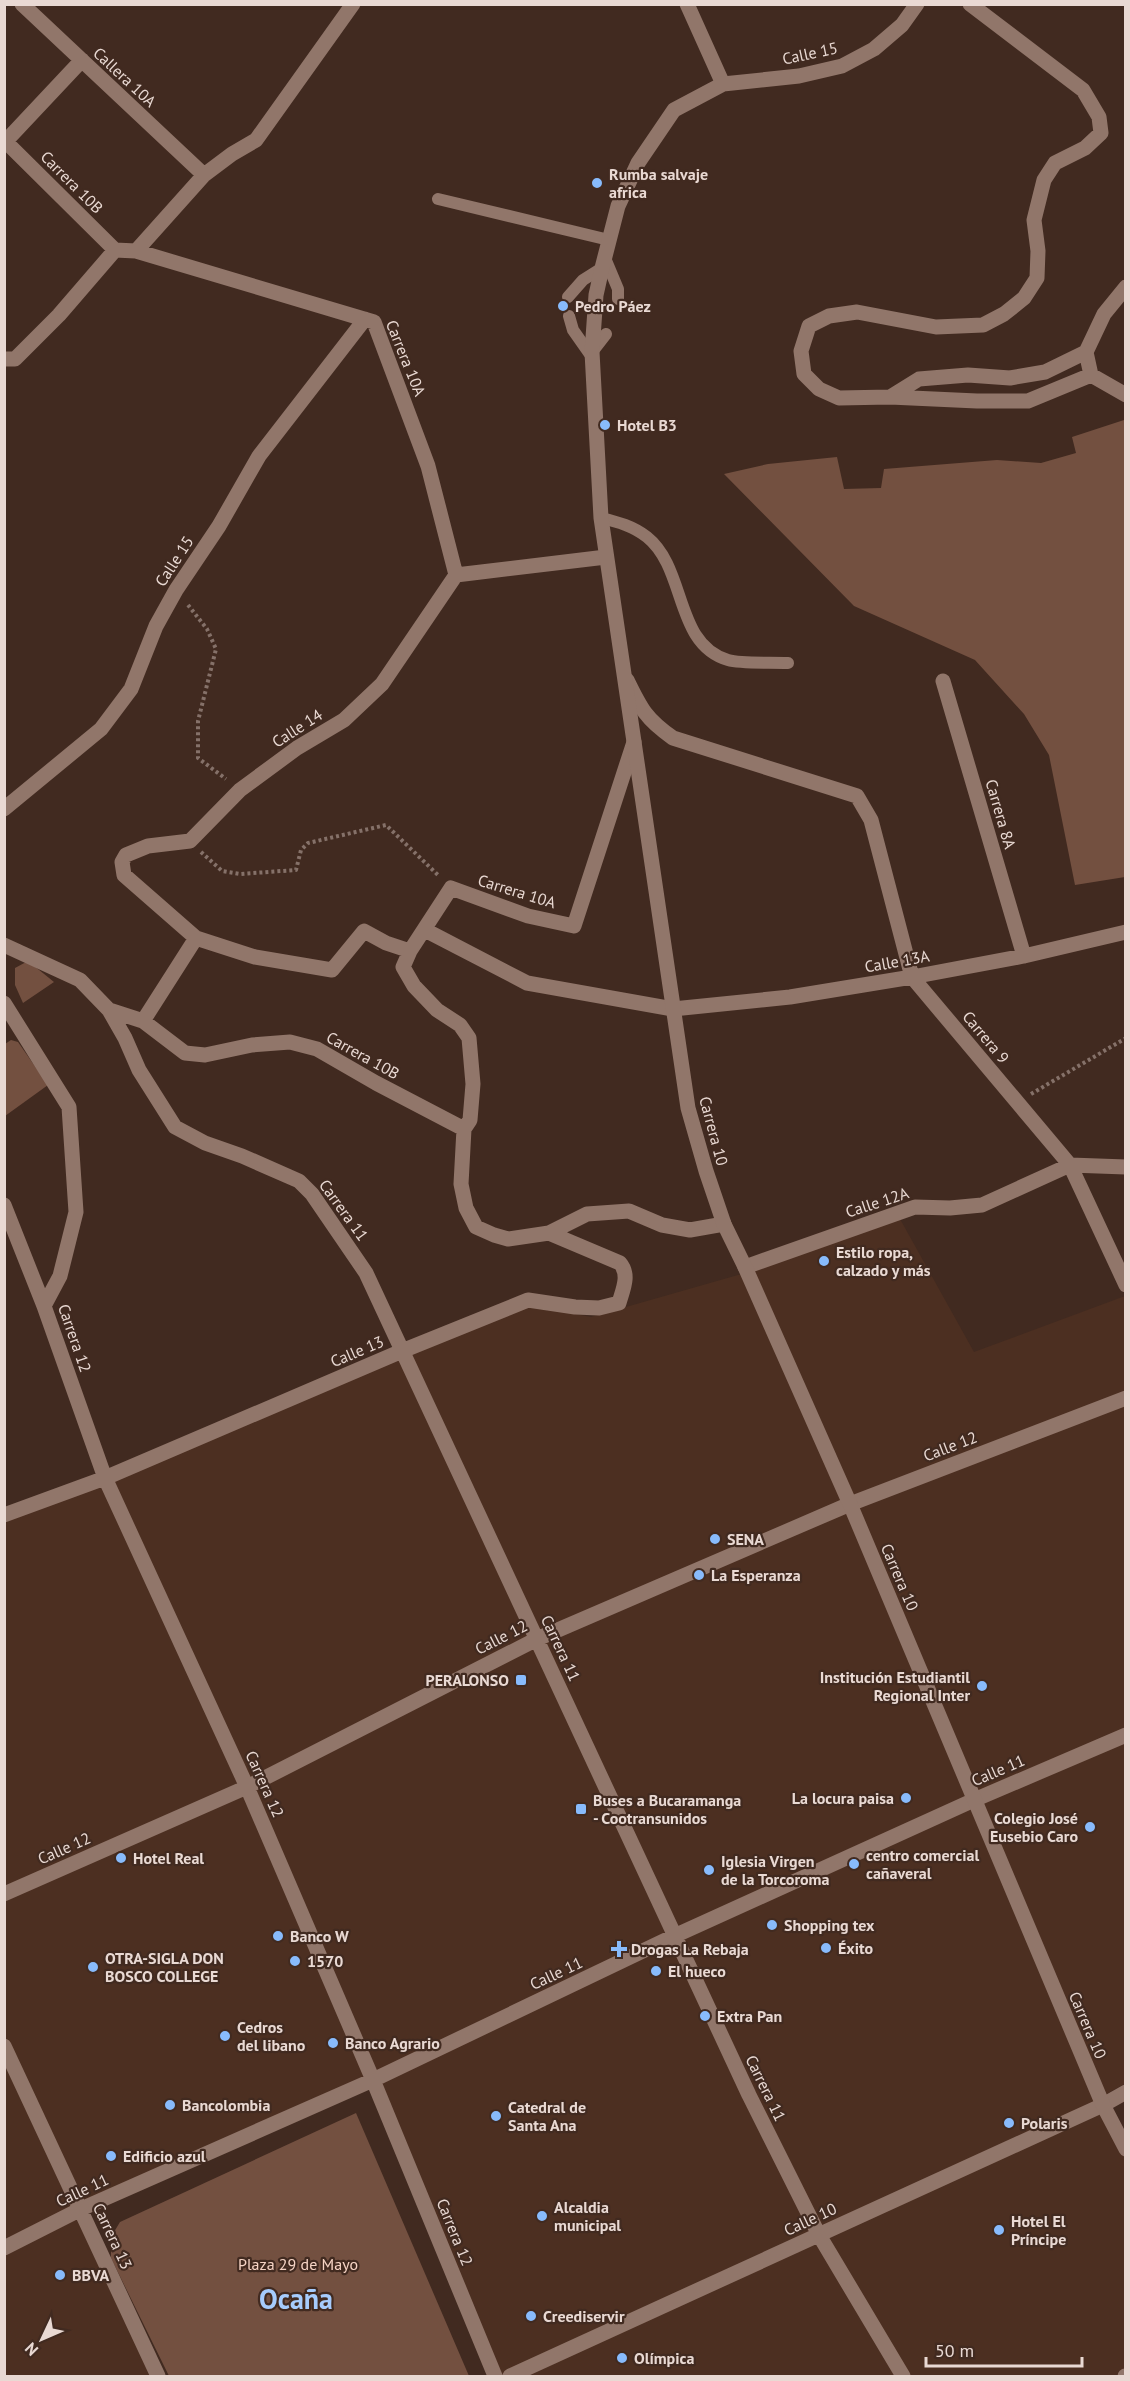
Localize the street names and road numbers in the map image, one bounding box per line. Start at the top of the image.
street label: Calle 15 [781,37,839,69]
street label: Callera 10A [89,43,161,112]
street label: Carrera 10B [37,147,107,217]
street label: Carrera 10A [382,317,431,400]
street label: Calle 15 [150,532,198,590]
street label: Calle 14 [268,704,326,752]
street label: Carrera 8A [982,777,1021,852]
street label: Carrera 10A [476,870,559,912]
street label: Calle 13A [863,945,932,977]
street label: Carrera 9 [958,1007,1014,1067]
street label: Carrera 10B [323,1027,403,1083]
street label: Carrera 10 [695,1094,733,1168]
street label: Carrera 11 [315,1175,373,1245]
street label: Calle 12A [843,1182,912,1222]
street label: Carrera 12 [54,1301,96,1375]
street label: Calle 13 [327,1331,387,1371]
street label: Calle 12 [920,1427,980,1465]
street label: Carrera 10 [877,1540,923,1614]
street label: Carrera 11 [537,1612,585,1684]
street label: Calle 12 [472,1615,530,1659]
street label: Carrera 12 [241,1748,289,1820]
street label: Calle 11 [968,1750,1028,1790]
street label: Calle 12 [34,1827,94,1869]
street label: Calle 11 [526,1952,586,1994]
street label: Carrera 10 [1065,1988,1111,2062]
street label: Carrera 11 [741,2052,791,2124]
street label: Calle 11 [52,2169,112,2211]
street label: Carrera 12 [432,2195,478,2269]
street label: Calle 10 [780,2198,840,2240]
street label: Carrera 13 [89,2200,137,2272]

